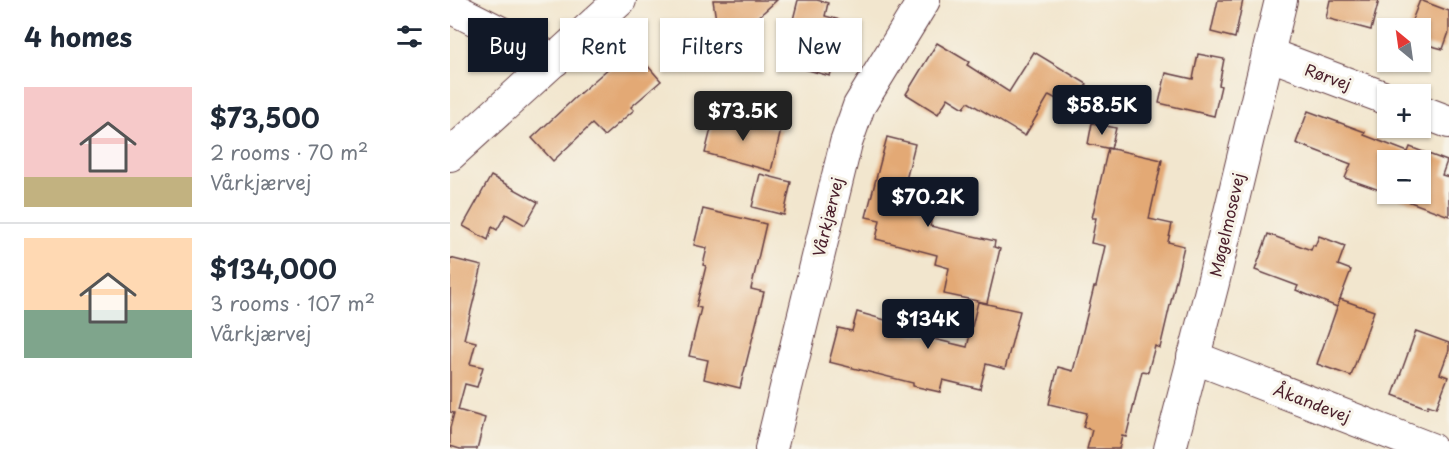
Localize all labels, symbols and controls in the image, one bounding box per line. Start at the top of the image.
text: 4 homes [24,17,132,56]
chip: Buy [468,18,548,72]
chip: Rent [560,18,648,72]
chip: Filters [660,18,764,72]
chip: New [776,18,862,72]
north arrow [1377,18,1431,72]
map controls [1377,18,1431,204]
icon: filters [393,20,426,53]
street label: Rørvej [1302,57,1355,95]
button: + [1377,84,1431,138]
pin: $58.5K [1053,85,1151,136]
text: $58.5K [1067,89,1137,119]
pin: $73.5K [694,91,792,142]
text: $73.5K [708,95,778,125]
text: $73,500 [210,98,320,137]
icon: home [72,111,144,183]
text: 2 rooms · 70 m² [210,137,368,167]
button: − [1377,150,1431,204]
text: Vårkjærvej [210,167,311,197]
street label: Møgelmosevej [1202,170,1250,279]
street label: Vårkjærvej [806,174,848,259]
pin: $70.2K [879,177,977,228]
text: $70.2K [892,181,964,211]
text: $134,000 [210,249,337,288]
icon: home [72,262,144,334]
text: 3 rooms · 107 m² [210,288,375,318]
pin: $134K [886,299,970,350]
text: $134K [896,303,960,333]
text: Vårkjærvej [210,318,311,348]
street label: Åkandevej [1271,376,1354,428]

